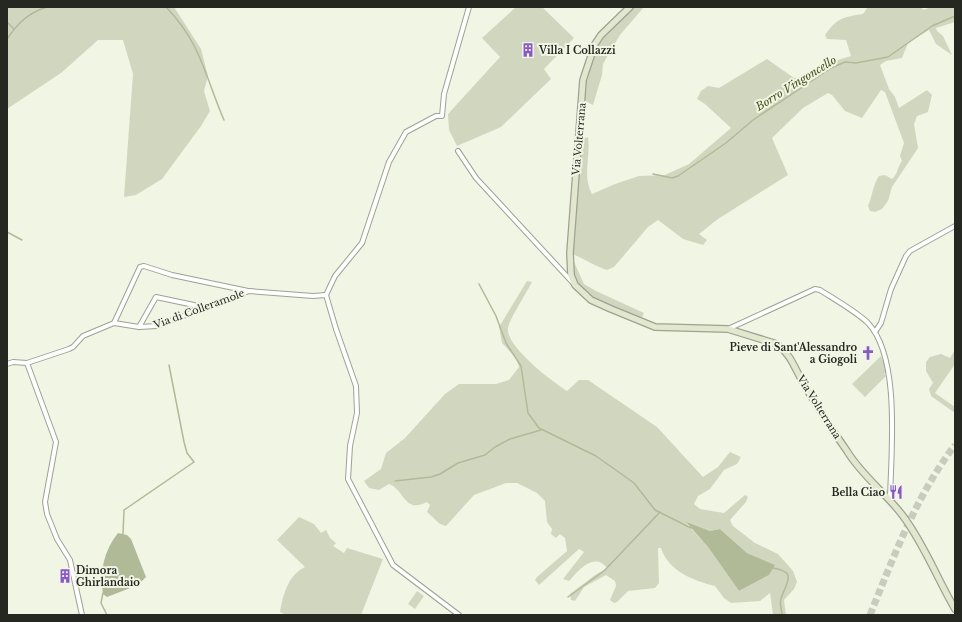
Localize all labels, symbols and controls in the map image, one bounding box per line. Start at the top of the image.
building icon: Villa I Collazzi [520,42,536,58]
place label: Villa I Collazzi [538,44,616,57]
water label: Borro Vingoncello [752,52,839,114]
street label: Via Volterrana [569,102,589,177]
street label: Via di Colleramole [151,286,247,332]
place label: Pieve di Sant'Alessandro a Giogoli [730,341,857,366]
church icon: Pieve di Sant'Alessandro a Giogoli [860,345,876,361]
street label: Via Volterrana [794,372,844,442]
restaurant icon: Bella Ciao [888,484,904,500]
place label: Bella Ciao [832,486,885,499]
place label: Dimora Ghirlandaio [76,564,140,589]
building icon: Dimora Ghirlandaio [57,568,73,584]

